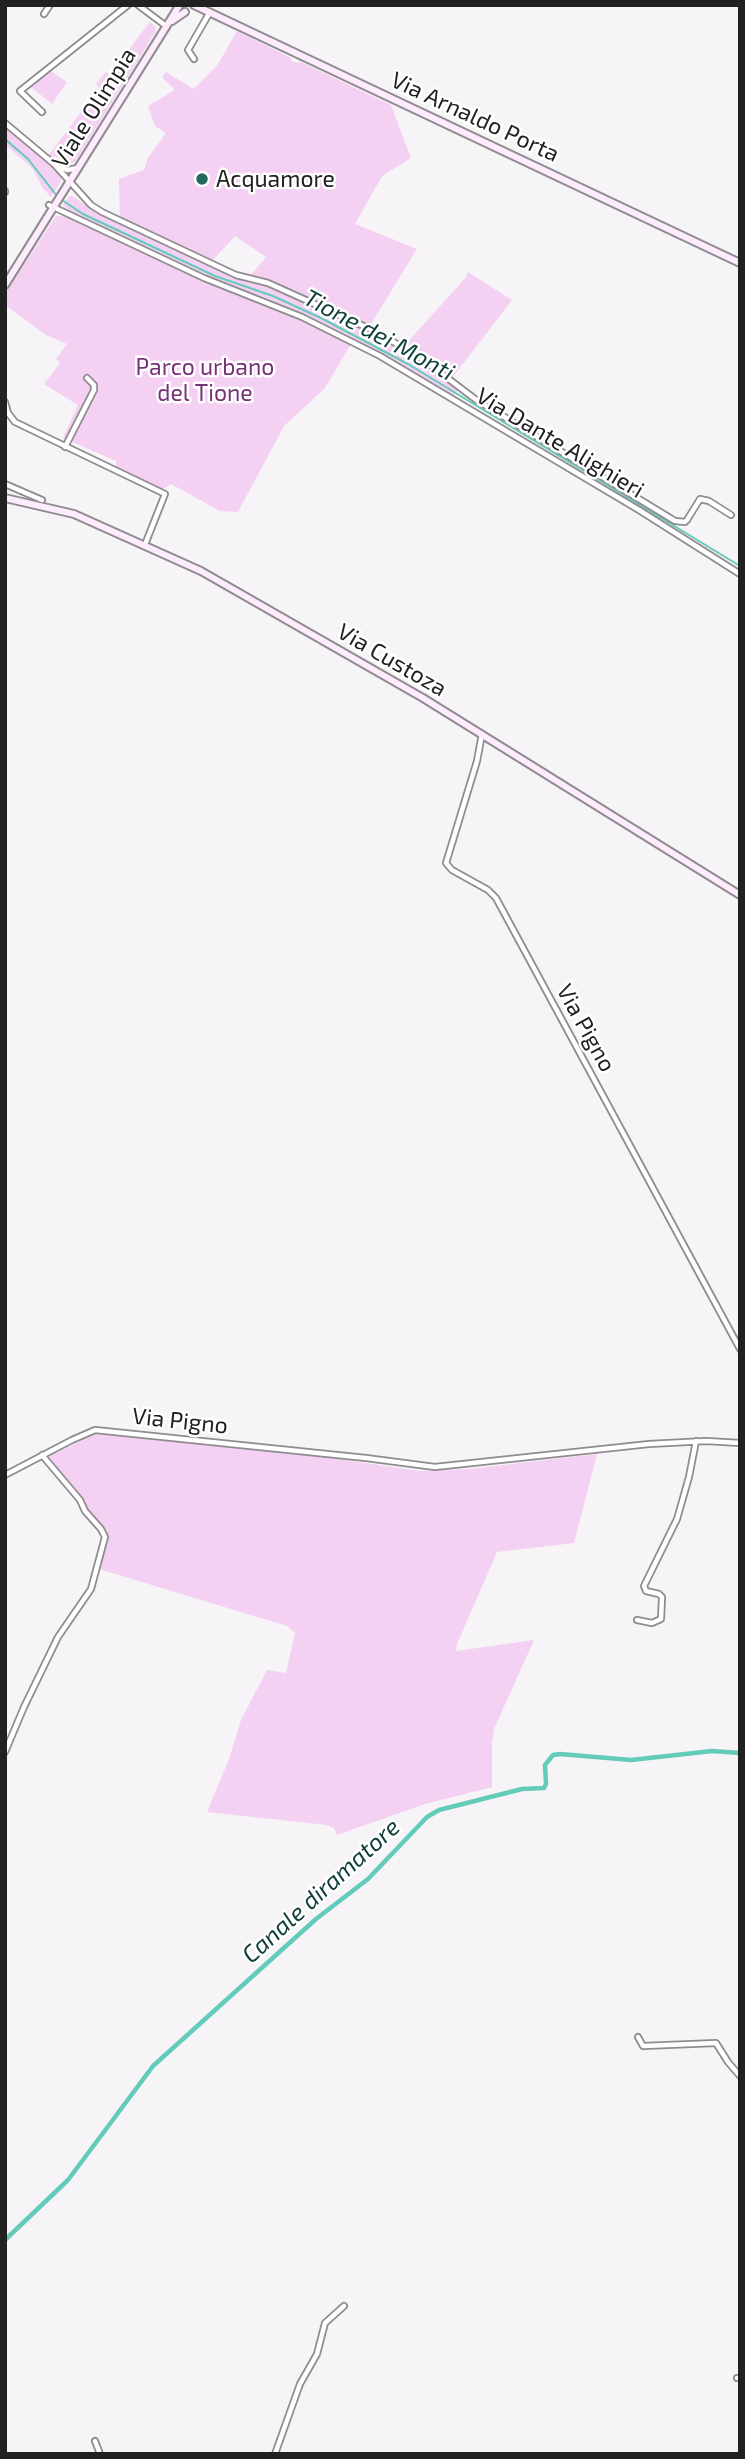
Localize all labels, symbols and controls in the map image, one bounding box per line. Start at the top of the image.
street label: Viale Olimpia [46,43,142,173]
street label: Via Arnaldo Porta [387,66,563,168]
place label: Acquamore [216,165,335,193]
marker: Acquamore [194,171,210,187]
water label: Tione dei Monti [299,283,459,387]
park label: Parco urbano del Tione [136,353,274,407]
street label: Via Dante Alighieri [471,382,649,504]
street label: Via Custoza [332,618,452,702]
street label: Via Pigno [551,979,621,1077]
street label: Via Pigno [131,1402,229,1440]
water label: Canale diramatore [236,1813,406,1969]

